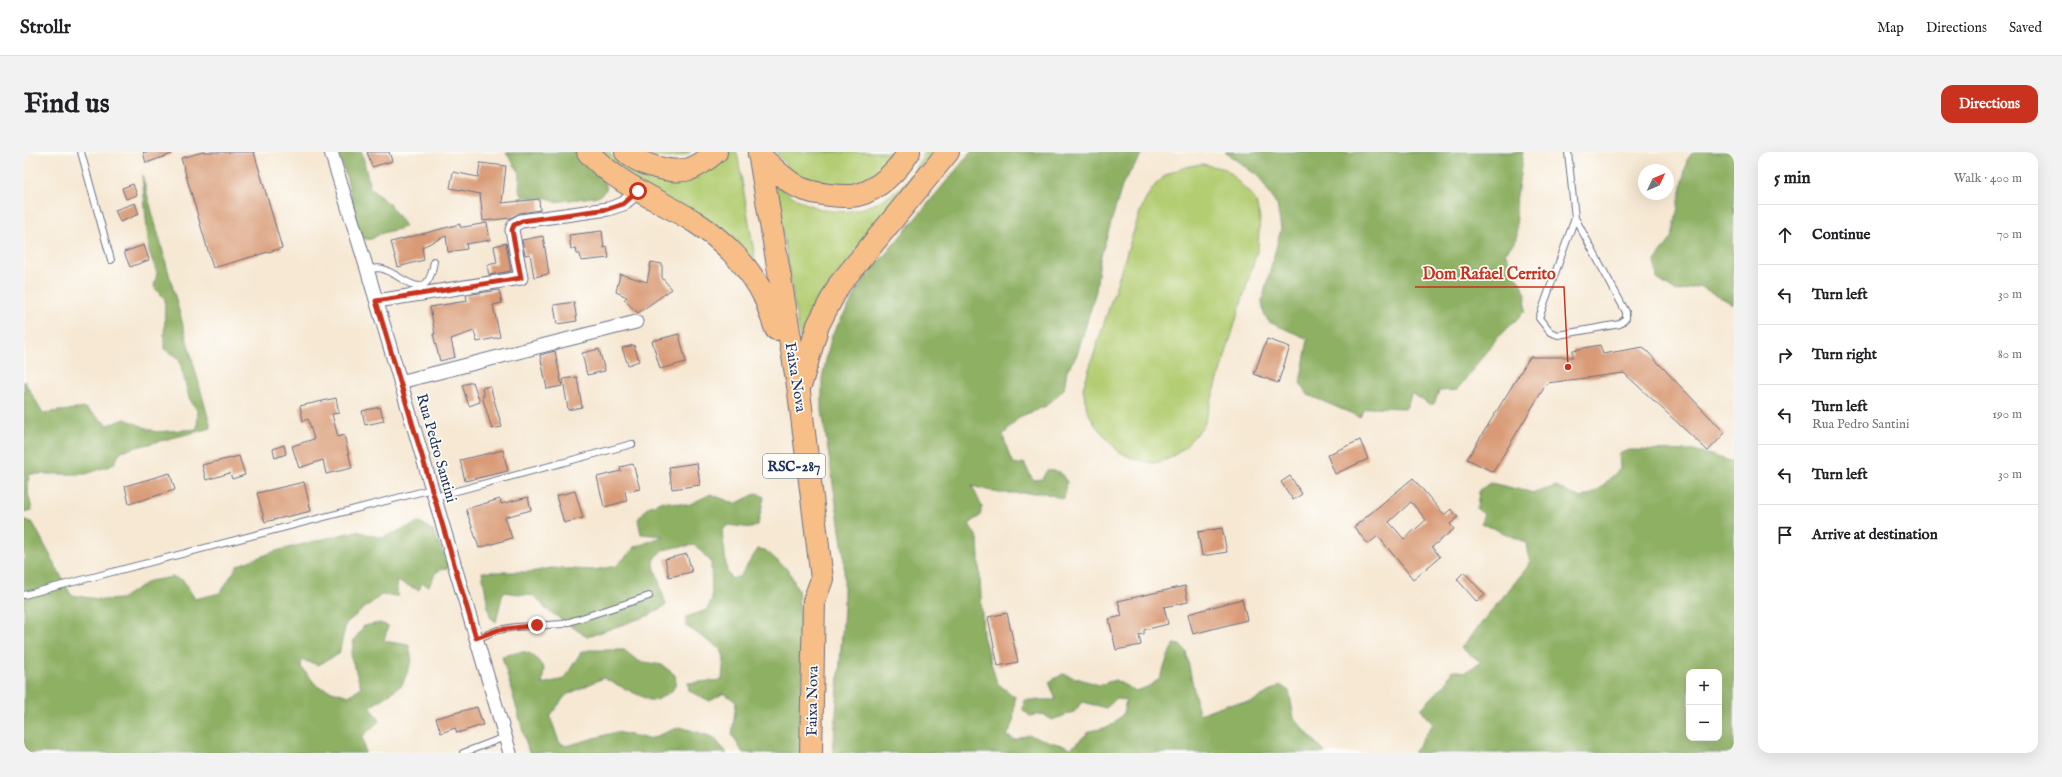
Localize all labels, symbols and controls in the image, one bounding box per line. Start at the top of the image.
text: Strollr [20,16,71,40]
text: Map [1877,19,1904,37]
text: Directions [1926,19,1987,37]
text: Saved [2009,19,2042,37]
button: Directions [1941,85,2038,123]
text: Find us [24,87,110,122]
north arrow [1638,164,1674,200]
text: 5 min [1774,168,1811,189]
text: Walk · 400 m [1954,170,2022,187]
route start [629,182,647,200]
icon: ahead [1774,224,1796,246]
text: Continue [1812,225,1870,244]
text: 70 m [1997,226,2022,243]
callout: Dom Rafael Cerrito [1415,259,1564,287]
text: Dom Rafael Cerrito [1422,265,1556,285]
icon: left [1774,284,1796,306]
text: Turn left [1812,285,1868,304]
text: 30 m [1998,286,2022,303]
street label: Faixa Nova [781,341,810,414]
icon: right [1774,344,1796,366]
text: Turn right [1812,345,1877,364]
text: 80 m [1998,346,2022,363]
street label: Rua Pedro Santini [412,392,461,505]
text: Turn left [1812,397,1868,416]
icon: left [1774,404,1796,426]
text: 190 m [1992,406,2022,423]
text: Rua Pedro Santini [1812,416,1909,433]
road number: RSC-287 [763,454,825,478]
icon: left [1774,464,1796,486]
text: Turn left [1812,465,1868,484]
text: 30 m [1998,466,2022,483]
icon: arrive [1774,524,1796,546]
text: Arrive at destination [1812,525,1938,544]
route end [528,616,546,634]
street label: Faixa Nova [802,665,823,736]
map controls [1686,669,1722,741]
button: + [1686,669,1722,705]
button: − [1686,705,1722,741]

